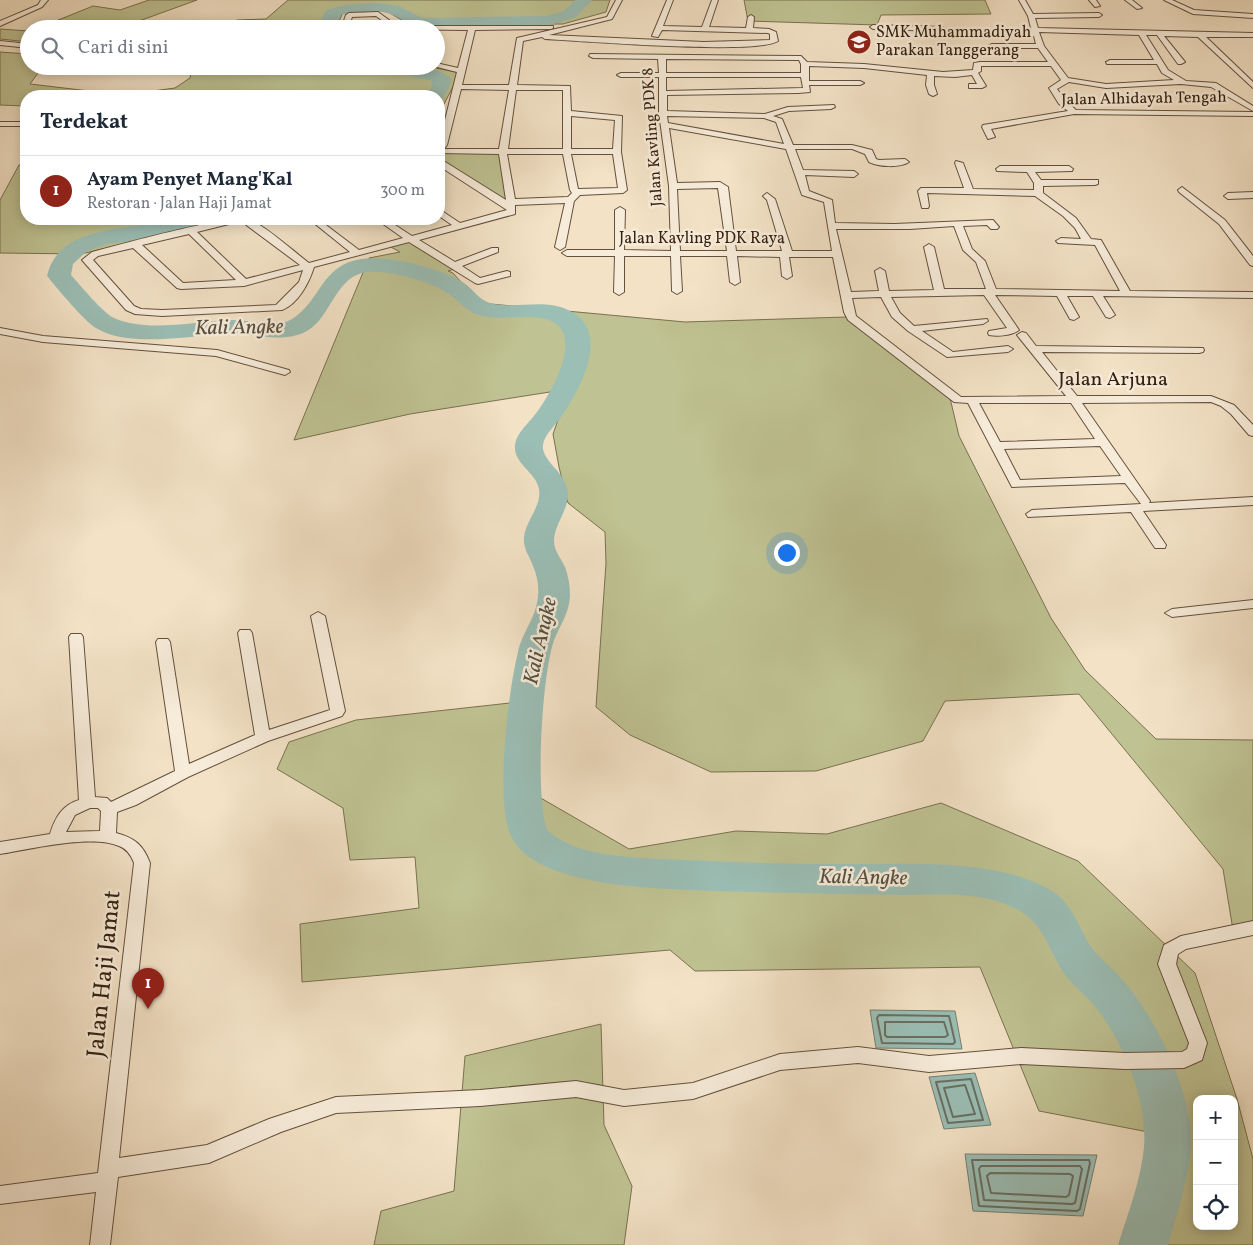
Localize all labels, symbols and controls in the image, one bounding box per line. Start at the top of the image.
search box [20,20,445,75]
place label: SMK Muhammadiyah Parakan Tanggerang [876,22,1031,62]
school or university icon: SMK Muhammadiyah Parakan Tanggerang [846,29,872,55]
icon: search [38,34,66,62]
text: Cari di sini [78,35,169,61]
street label: Jalan Kavling PDK 8 [637,67,669,207]
street label: Jalan Alhidayah Tengah [1061,87,1227,111]
text: Terdekat [40,108,128,137]
text: Ayam Penyet Mang'Kal [87,167,293,193]
text: 1 [53,180,59,202]
text: 300 m [380,180,425,202]
text: Restoran · Jalan Haji Jamat [87,193,272,215]
street label: Jalan Kavling PDK Raya [619,228,785,250]
water label: Kali Angke [194,313,284,343]
street label: Jalan Arjuna [1058,366,1168,394]
your location [774,540,800,566]
water label: Kali Angke [517,594,565,687]
water label: Kali Angke [818,863,908,893]
street label: Jalan Haji Jamat [79,889,131,1059]
pin: 1 [132,968,164,1009]
map controls [1193,1095,1238,1230]
button: + [1193,1095,1238,1140]
button: − [1193,1140,1238,1185]
button: locate [1193,1185,1238,1230]

